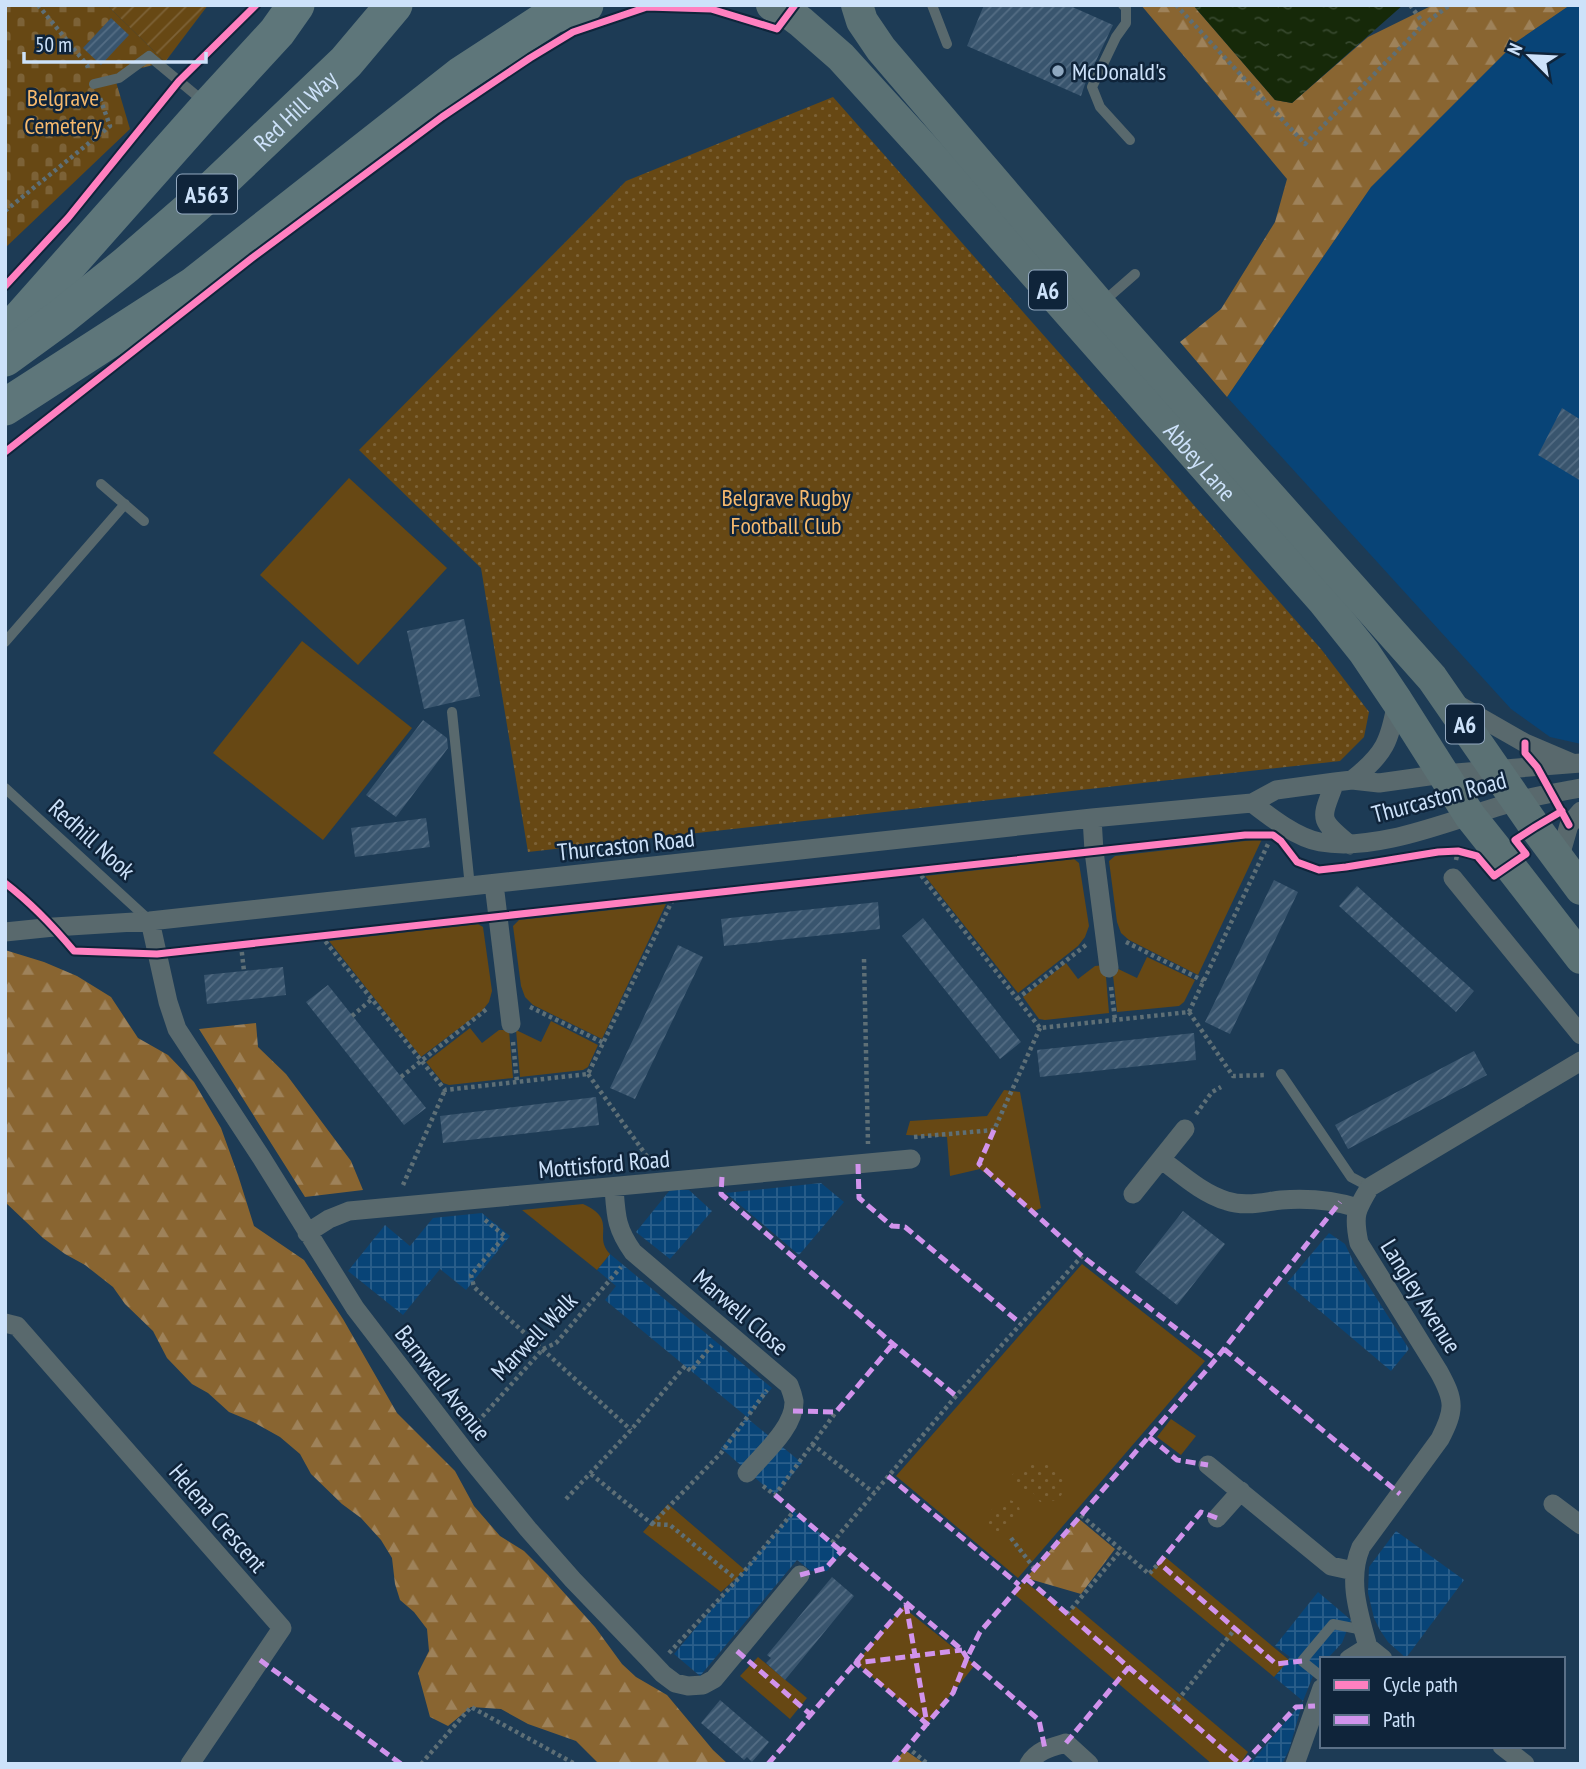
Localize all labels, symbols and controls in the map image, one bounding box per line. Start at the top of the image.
scale bar [24,21,206,65]
north arrow [1495,21,1565,91]
text: 50 m [35,31,72,58]
text: N [1501,40,1528,59]
place label: McDonald's [1072,56,1166,87]
street label: Red Hill Way [247,63,344,157]
marker: McDonald's [1050,63,1066,79]
park label: Belgrave Cemetery [24,82,102,141]
road number: A563 [177,174,237,214]
road number: A6 [1029,270,1067,310]
street label: Abbey Lane [1157,416,1243,507]
park label: Belgrave Rugby Football Club [721,482,851,541]
road number: A6 [1446,704,1484,744]
street label: Thurcaston Road [1368,764,1510,830]
street label: Redhill Nook [42,792,142,886]
street label: Thurcaston Road [556,822,696,868]
street label: Mottisford Road [537,1143,671,1185]
street label: Langley Avenue [1374,1233,1468,1359]
street label: Marwell Close [687,1262,795,1362]
street label: Marwell Walk [484,1285,584,1387]
street label: Barnwell Avenue [388,1319,498,1447]
street label: Helena Crescent [162,1457,274,1579]
legend [1320,1657,1565,1748]
text: Cycle path [1383,1671,1458,1698]
text: Path [1383,1706,1415,1733]

